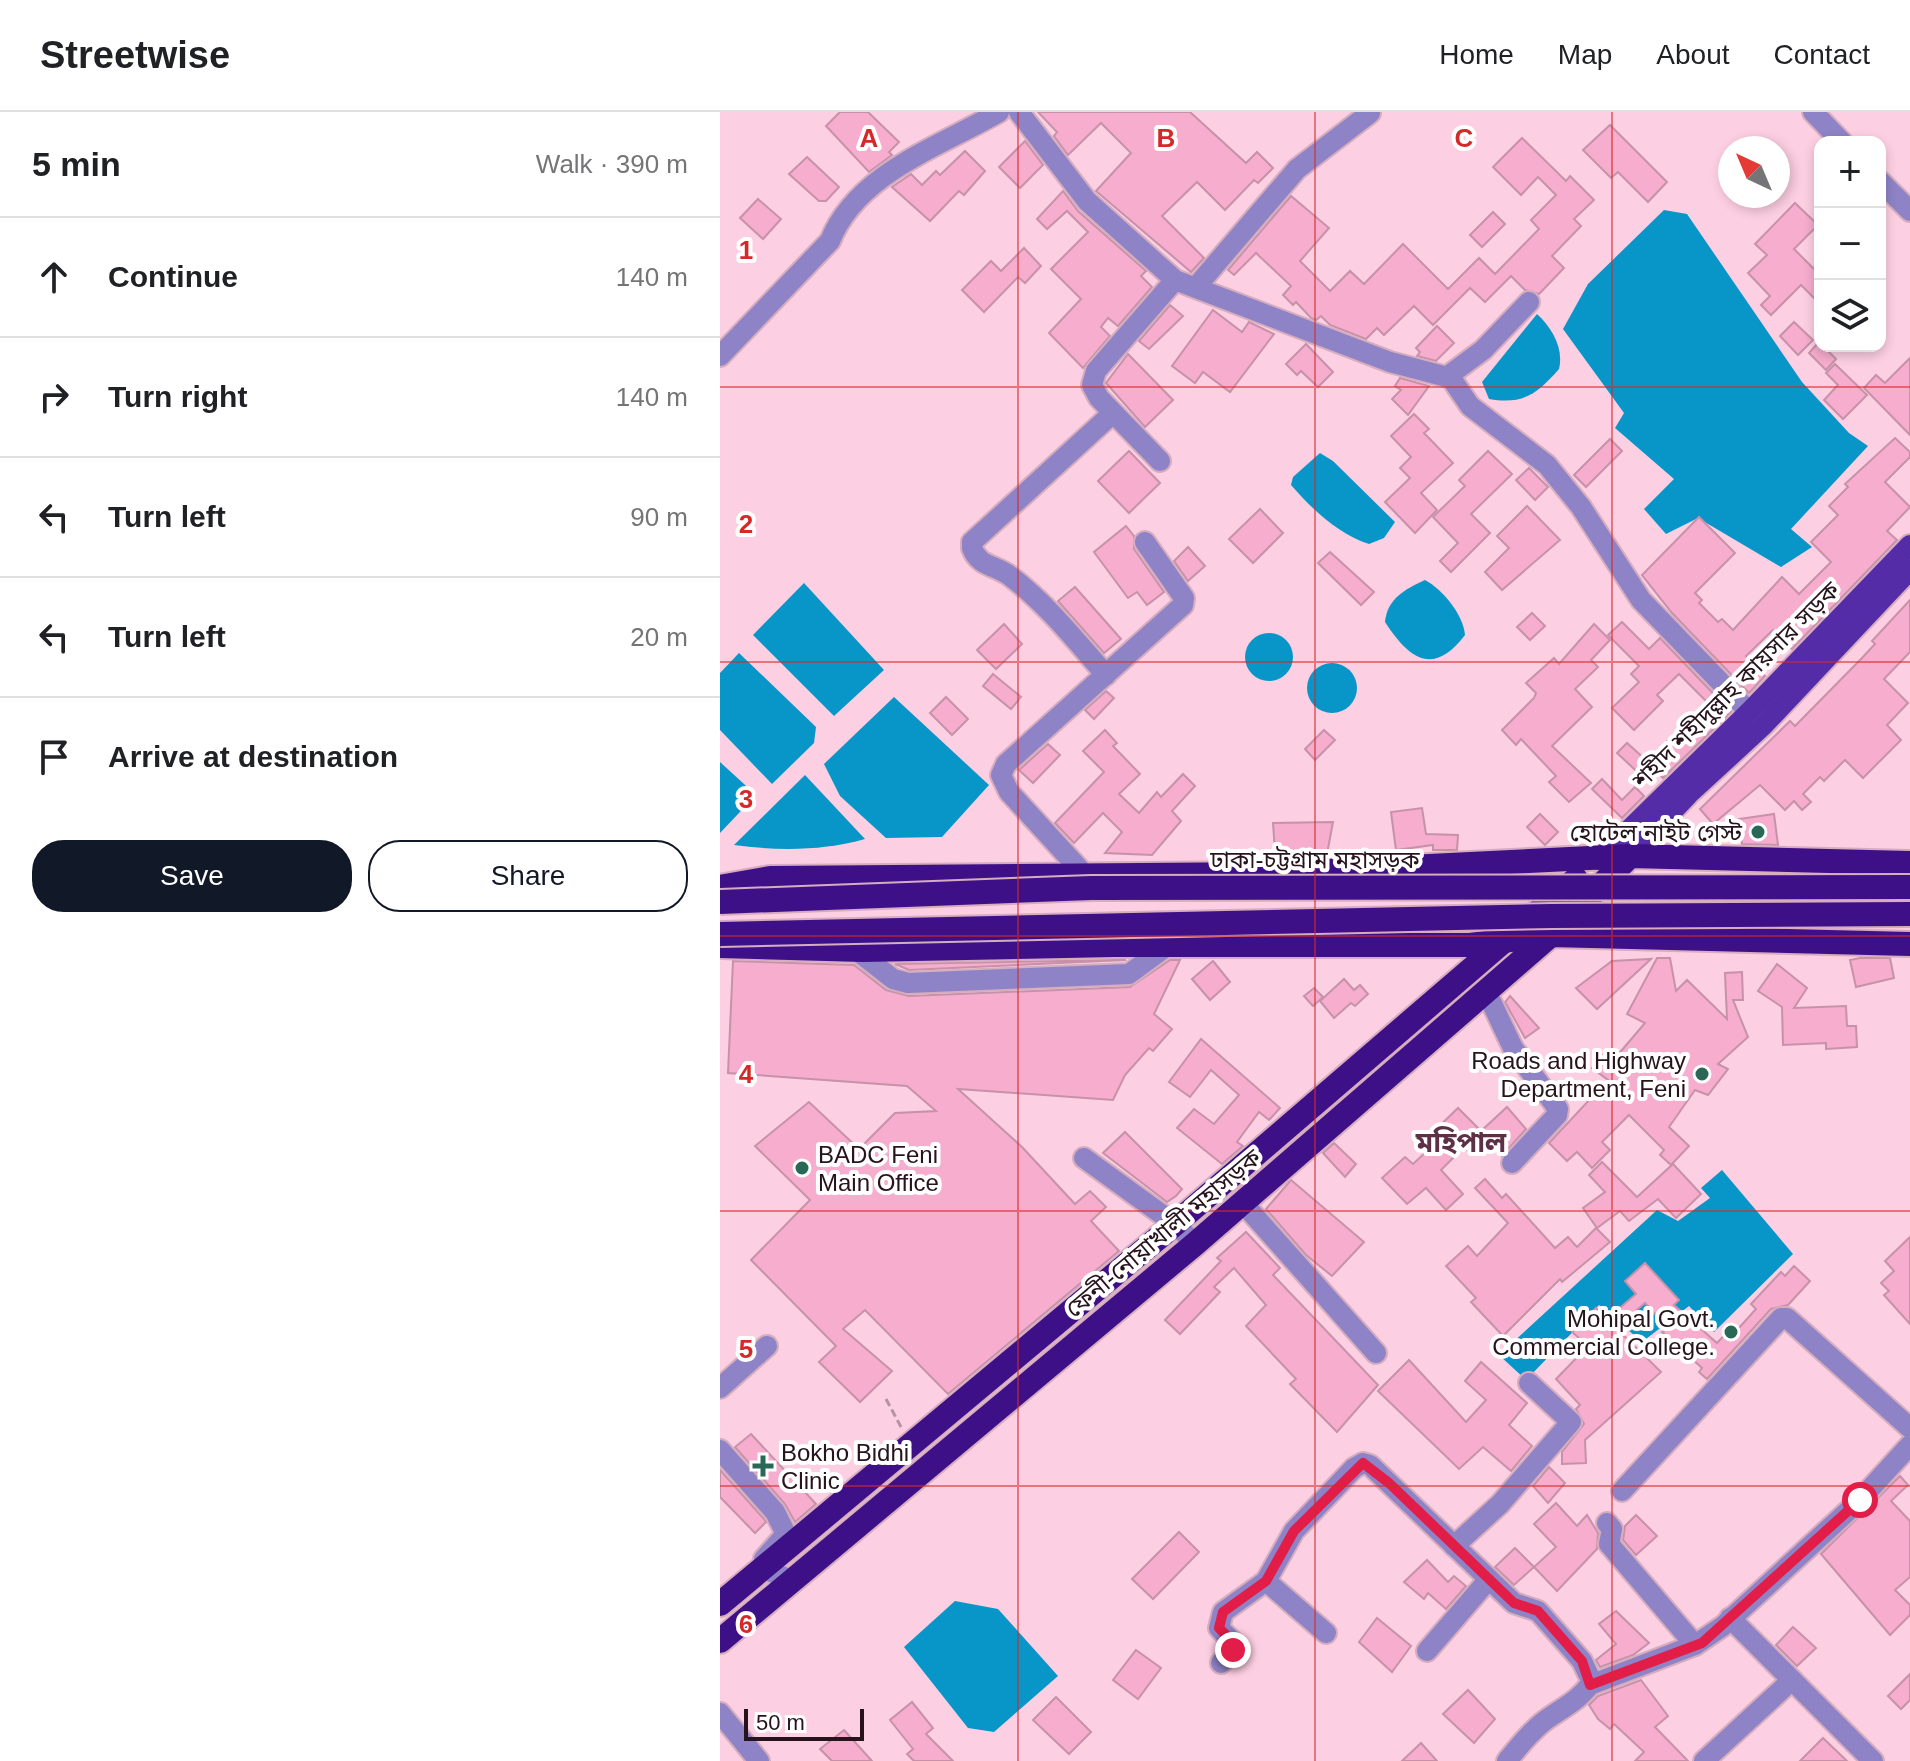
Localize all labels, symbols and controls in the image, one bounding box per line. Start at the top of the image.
text: Streetwise [40,34,230,76]
text: Home [1439,39,1514,70]
text: Map [1558,39,1612,70]
text: About [1656,39,1730,70]
text: Contact [1774,39,1870,70]
text: A [860,123,879,153]
text: B [1157,123,1175,153]
text: C [1455,123,1474,153]
north arrow [1718,136,1790,208]
map controls [1814,136,1886,352]
button: + [1814,136,1886,208]
text: 5 min [32,145,121,183]
text: Walk · 390 m [536,149,688,179]
button: − [1814,208,1886,280]
text: 1 [739,235,753,265]
icon: ahead [32,255,76,299]
text: Continue [108,260,238,293]
text: 140 m [616,262,688,292]
button: layers [1814,280,1886,352]
icon: right [32,375,76,419]
text: Turn right [108,380,247,413]
text: 140 m [616,382,688,412]
icon: left [32,495,76,539]
text: Turn left [108,500,226,533]
text: 90 m [630,502,688,532]
text: 2 [739,509,753,539]
street label: শহীদ শহীদুল্লাহ কায়সার সড়ক [1627,576,1845,794]
icon: left [32,615,76,659]
text: Turn left [108,620,226,653]
text: 20 m [630,622,688,652]
icon: arrive [32,735,76,779]
text: Arrive at destination [108,740,398,773]
text: 3 [739,784,753,814]
place label: হোটেল নাইট গেস্ট [1570,819,1742,846]
marker: হোটেল নাইট গেস্ট [1749,823,1767,841]
button: Save [32,840,352,912]
button: Share [368,840,688,912]
street label: ঢাকা-চট্টগ্রাম মহাসড়ক [1209,846,1420,873]
place label: Roads and Highway Department, Feni [1471,1047,1686,1102]
text: 4 [739,1059,754,1089]
marker: Roads and Highway Department, Feni [1693,1065,1711,1083]
district label: মহিপাল [1415,1126,1507,1158]
place label: BADC Feni Main Office [818,1141,939,1196]
street label: ফেনী-নোয়াখালী মহাসড়ক [1060,1143,1267,1323]
marker: BADC Feni Main Office [793,1159,811,1177]
place label: Mohipal Govt. Commercial College. [1492,1305,1715,1360]
marker: Mohipal Govt. Commercial College. [1722,1323,1740,1341]
text: 5 [739,1334,753,1364]
place label: Bokho Bidhi Clinic [781,1439,909,1494]
marker: Bokho Bidhi Clinic [752,1455,774,1477]
route start [1842,1482,1878,1518]
text: 6 [739,1609,753,1639]
route end [1215,1632,1251,1668]
scale bar [744,1705,864,1741]
text: 50 m [756,1710,805,1735]

